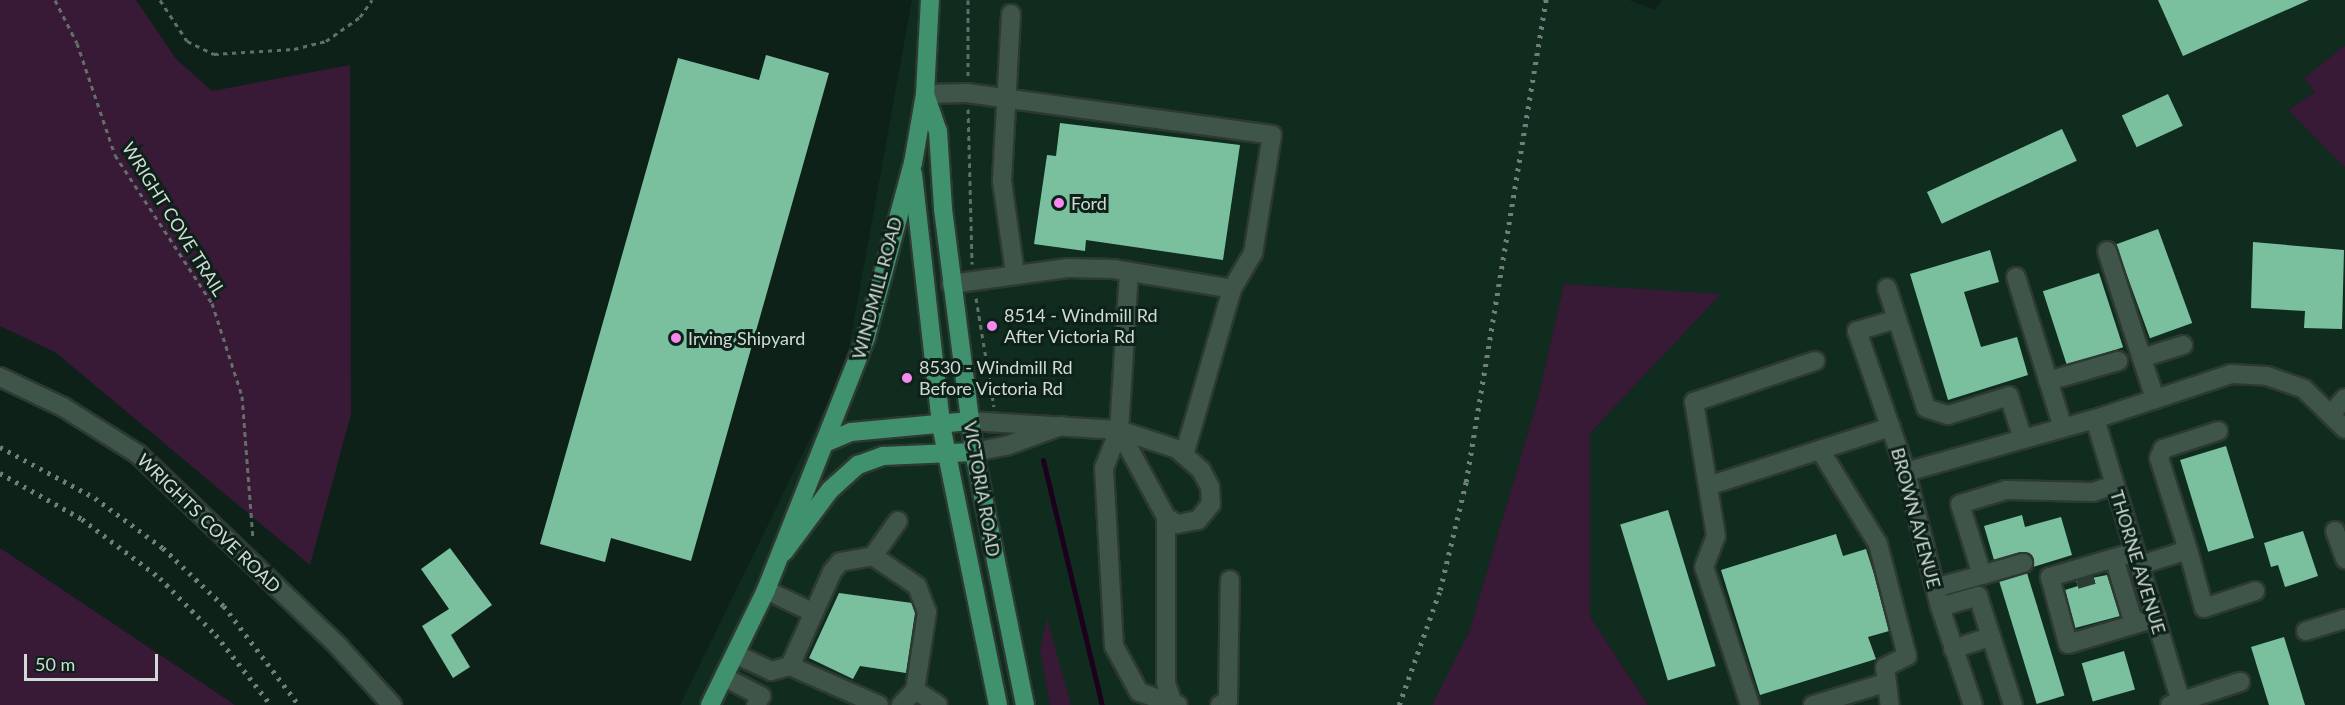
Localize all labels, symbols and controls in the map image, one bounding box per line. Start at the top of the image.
street label: WRIGHT COVE TRAIL [118,138,230,300]
place label: Ford [1071,192,1107,214]
marker: Ford [1052,196,1066,210]
street label: WINDMILL ROAD [848,214,906,362]
place label: 8514 - Windmill Rd After Victoria Rd [1004,305,1158,348]
marker: 8514 - Windmill Rd After Victoria Rd [985,319,999,333]
place label: Irving Shipyard [688,327,805,349]
marker: Irving Shipyard [669,331,683,345]
place label: 8530 - Windmill Rd Before Victoria Rd [919,357,1073,400]
marker: 8530 - Windmill Rd Before Victoria Rd [900,371,914,385]
street label: VICTORIA ROAD [959,419,1005,559]
street label: BROWN AVENUE [1887,445,1945,591]
street label: WRIGHTS COVE ROAD [133,449,285,597]
street label: THORNE AVENUE [2106,487,2170,637]
scale bar [27,642,160,680]
text: 50 m [35,653,75,675]

